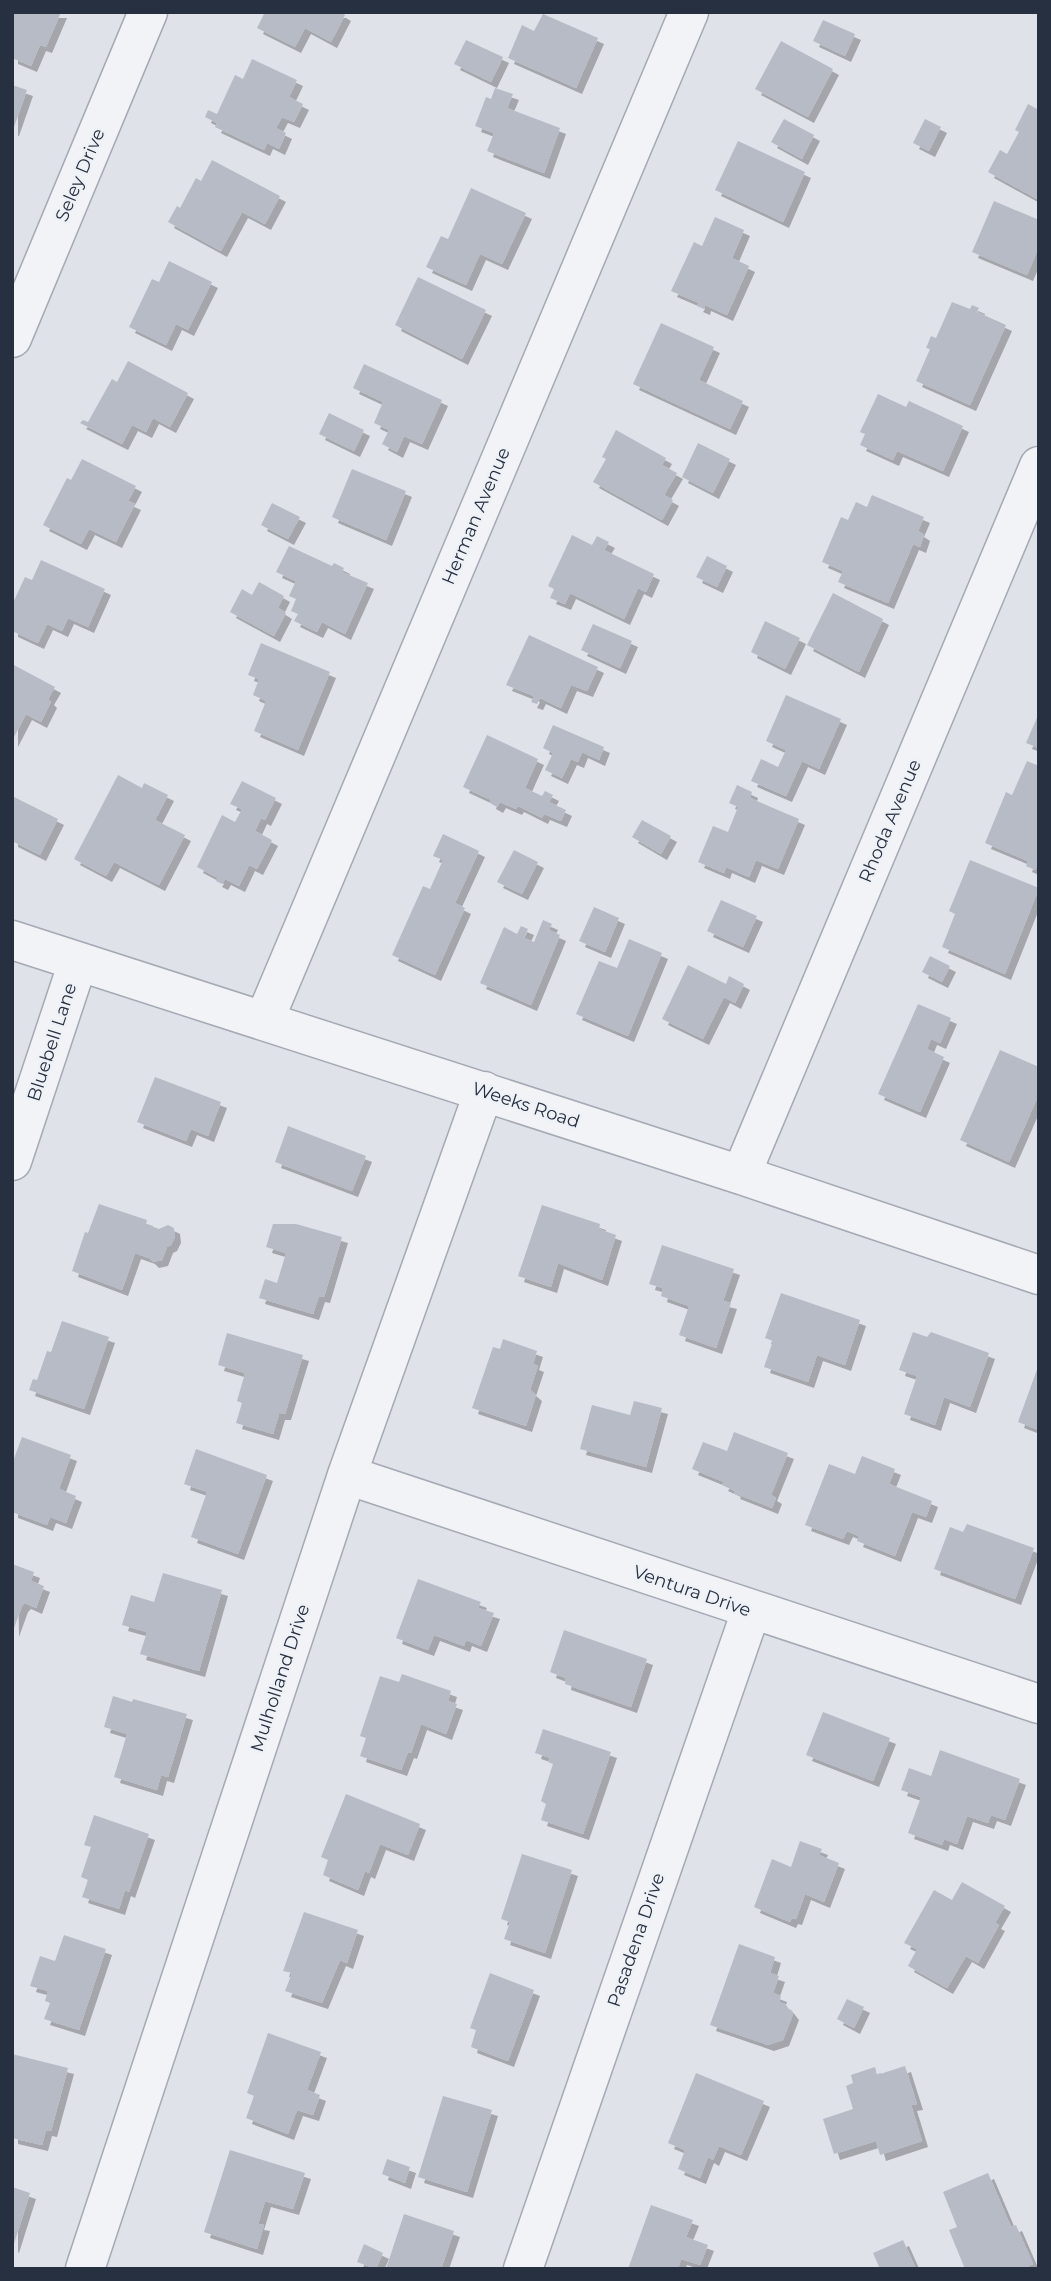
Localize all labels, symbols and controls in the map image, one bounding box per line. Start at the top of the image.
street label: Seley Drive [50,125,110,225]
street label: Herman Avenue [437,444,515,588]
street label: Rhoda Avenue [854,756,926,886]
street label: Bluebell Lane [23,980,82,1104]
street label: Weeks Road [469,1077,583,1133]
street label: Ventura Drive [630,1561,754,1621]
street label: Mulholland Drive [246,1601,314,1755]
street label: Pasadena Drive [603,1870,669,2010]

